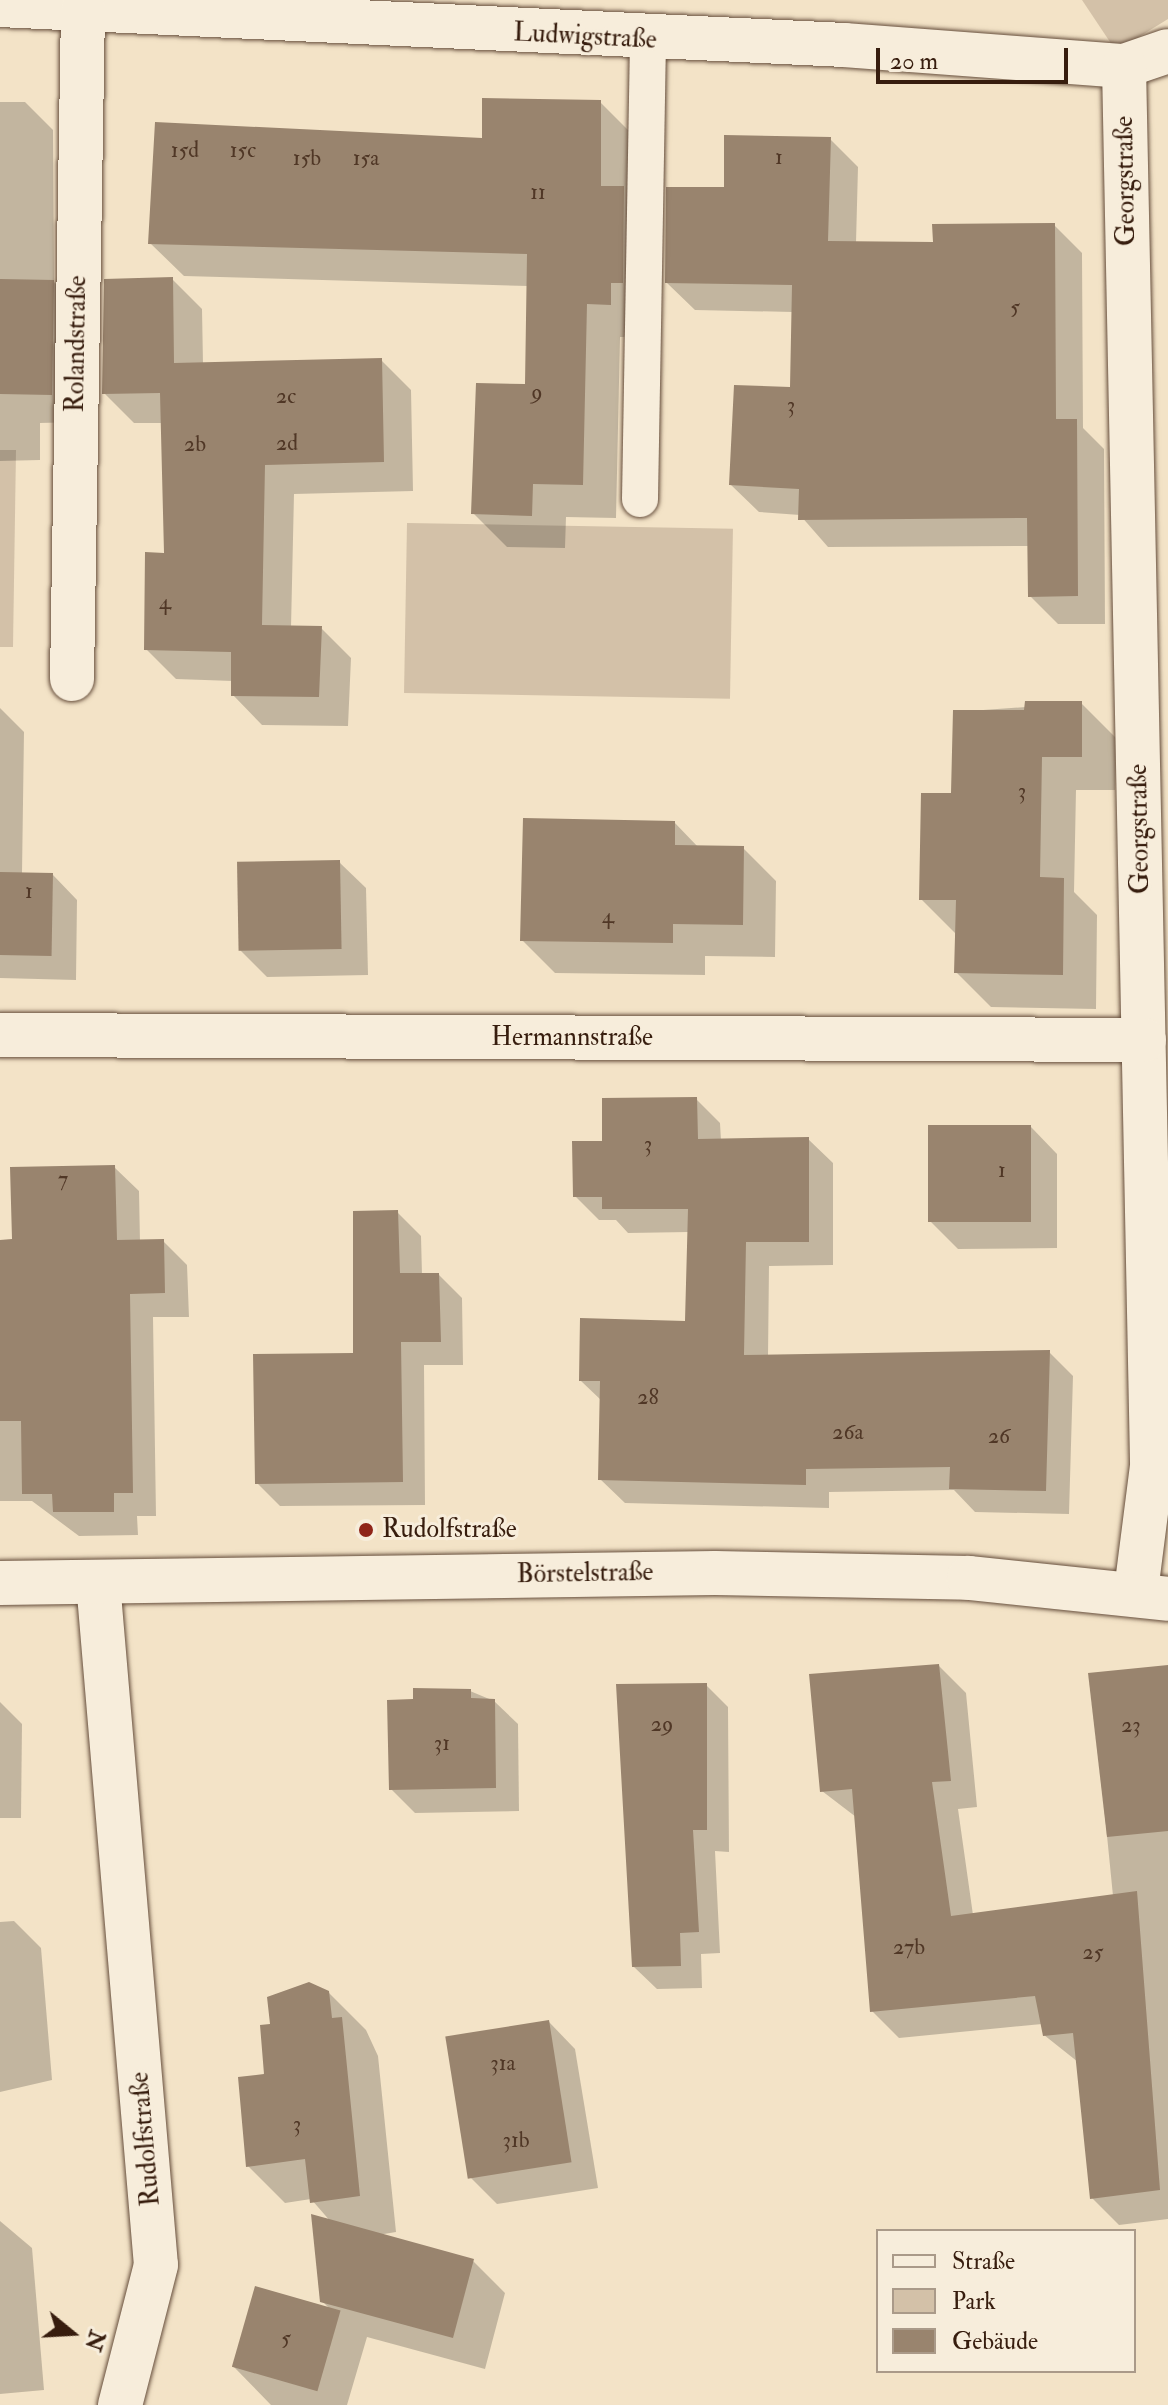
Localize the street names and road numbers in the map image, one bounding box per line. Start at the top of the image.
street label: Ludwigstraße [513,18,657,56]
street label: Georgstraße [1109,116,1143,246]
street label: Rolandstraße [60,275,94,413]
street label: Georgstraße [1123,764,1157,894]
street label: Hermannstraße [491,1022,653,1054]
street label: Börstelstraße [516,1557,654,1591]
street label: Rudolfstraße [125,2071,167,2207]

